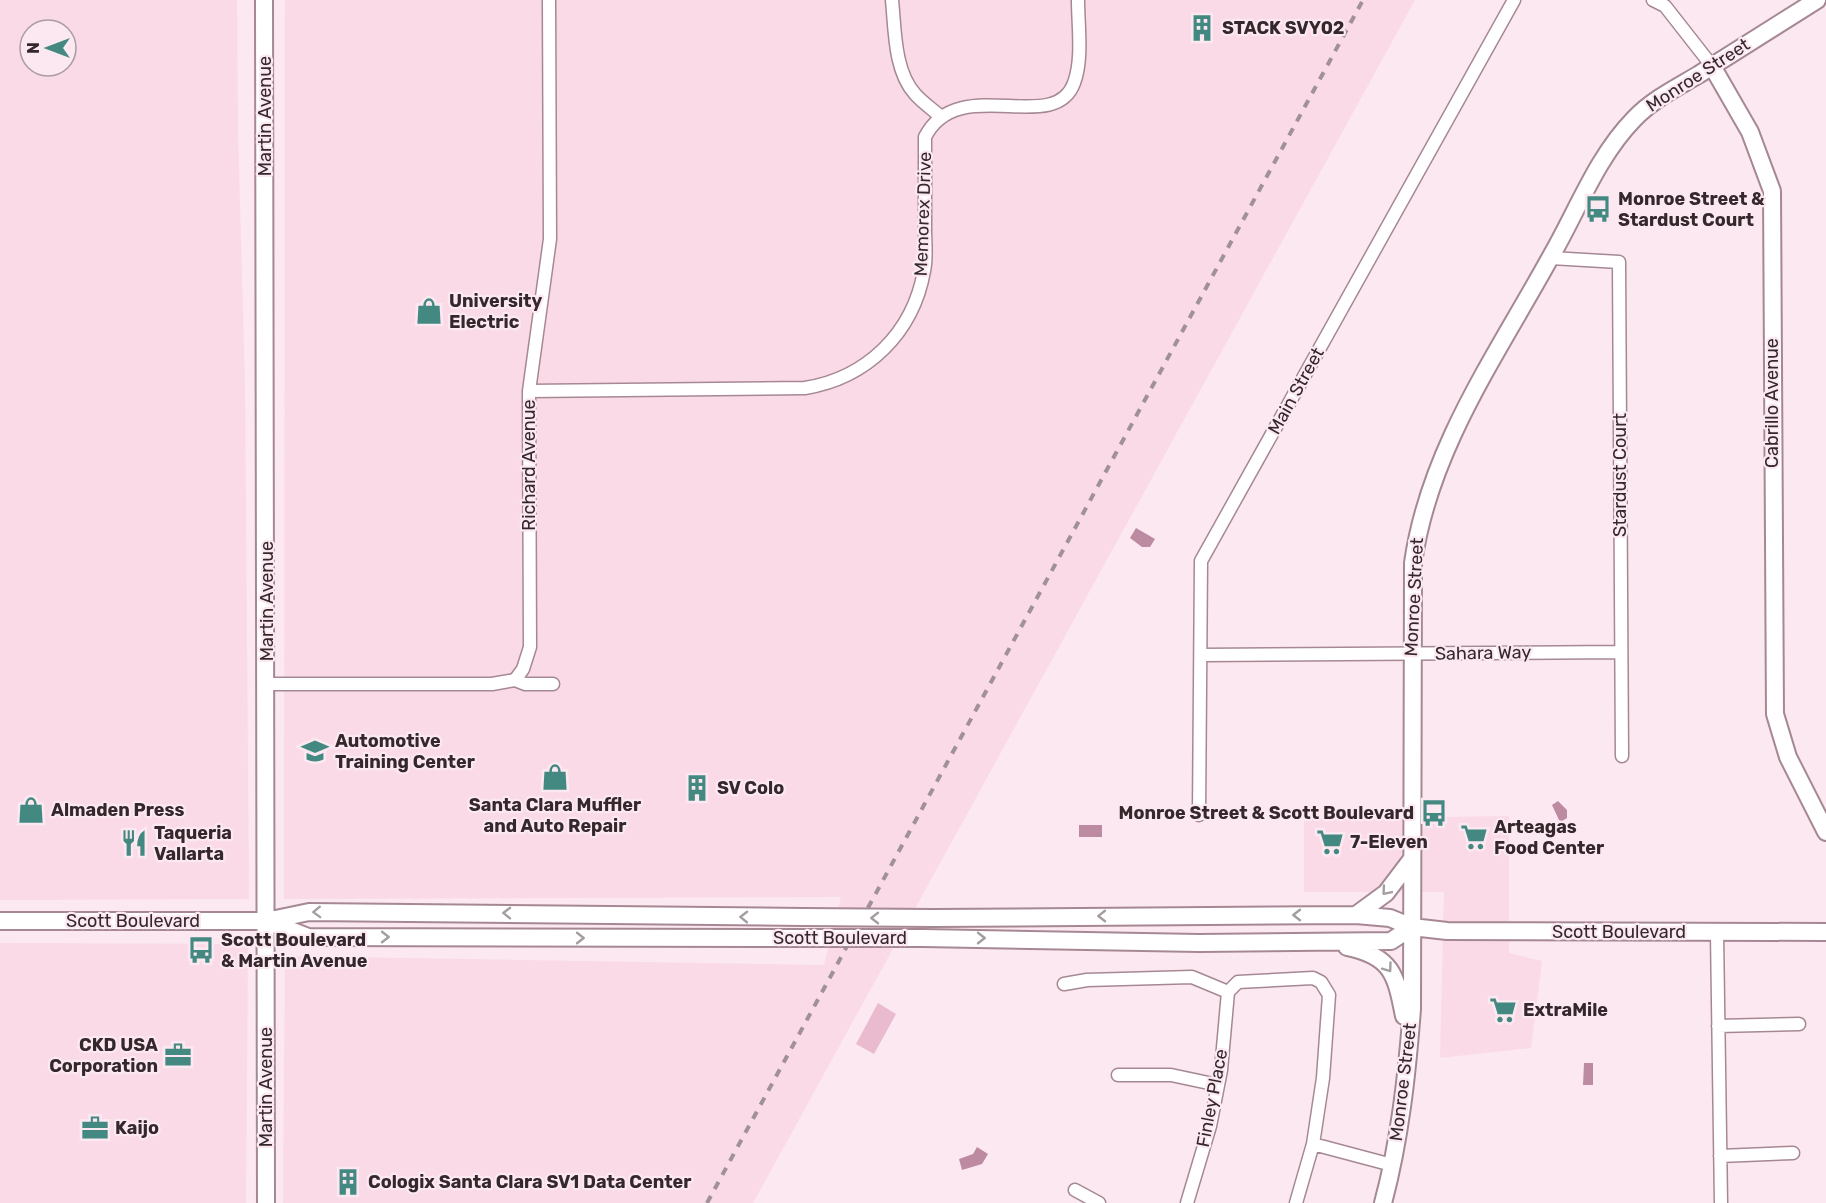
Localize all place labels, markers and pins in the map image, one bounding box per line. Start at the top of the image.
building icon: STACK SVY02 [1187,13,1217,43]
place label: STACK SVY02 [1222,17,1345,39]
place label: Monroe Street & Stardust Court [1618,188,1765,231]
bus stop icon: Monroe Street & Stardust Court [1583,194,1613,224]
place label: University Electric [449,290,542,333]
shop icon: University Electric [414,296,444,326]
place label: Automotive Training Center [335,730,475,773]
school or university icon: Automotive Training Center [300,736,330,766]
shop icon: Santa Clara Muffler and Auto Repair [540,762,570,792]
building icon: SV Colo [682,773,712,803]
place label: SV Colo [717,777,784,799]
place label: Santa Clara Muffler and Auto Repair [469,794,641,837]
shop icon: Almaden Press [16,795,46,825]
bus stop icon: Monroe Street & Scott Boulevard [1419,798,1449,828]
place label: Almaden Press [51,799,185,821]
place label: Monroe Street & Scott Boulevard [1118,802,1414,824]
place label: Arteagas Food Center [1494,816,1604,859]
place label: Taqueria Vallarta [154,822,232,865]
supermarket icon: Arteagas Food Center [1459,822,1489,852]
supermarket icon: 7-Eleven [1315,827,1345,857]
restaurant icon: Taqueria Vallarta [119,828,149,858]
place label: 7-Eleven [1350,831,1428,853]
place label: Scott Boulevard & Martin Avenue [221,929,368,972]
bus stop icon: Scott Boulevard & Martin Avenue [186,935,216,965]
supermarket icon: ExtraMile [1488,995,1518,1025]
place label: ExtraMile [1523,999,1608,1021]
place label: CKD USA Corporation [49,1034,158,1077]
office icon: CKD USA Corporation [163,1040,193,1070]
office icon: Kaijo [80,1113,110,1143]
place label: Kaijo [115,1117,159,1139]
building icon: Cologix Santa Clara SV1 Data Center [333,1167,363,1197]
place label: Cologix Santa Clara SV1 Data Center [368,1171,691,1193]

